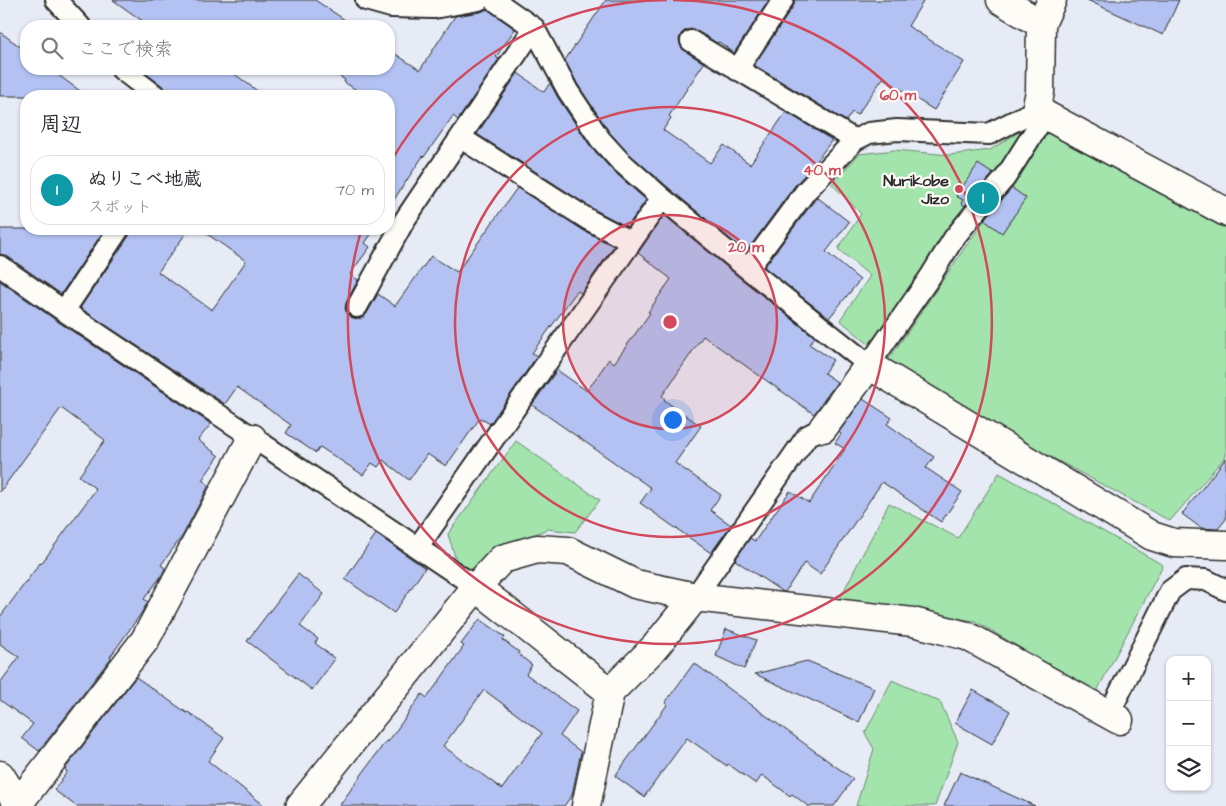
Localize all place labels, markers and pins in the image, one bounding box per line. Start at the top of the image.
place label: Nurikobe Jizo [883,170,950,210]
pin: 1 [967,179,999,217]
marker: Nurikobe Jizo [953,183,965,195]
centre of rings [661,313,679,331]

